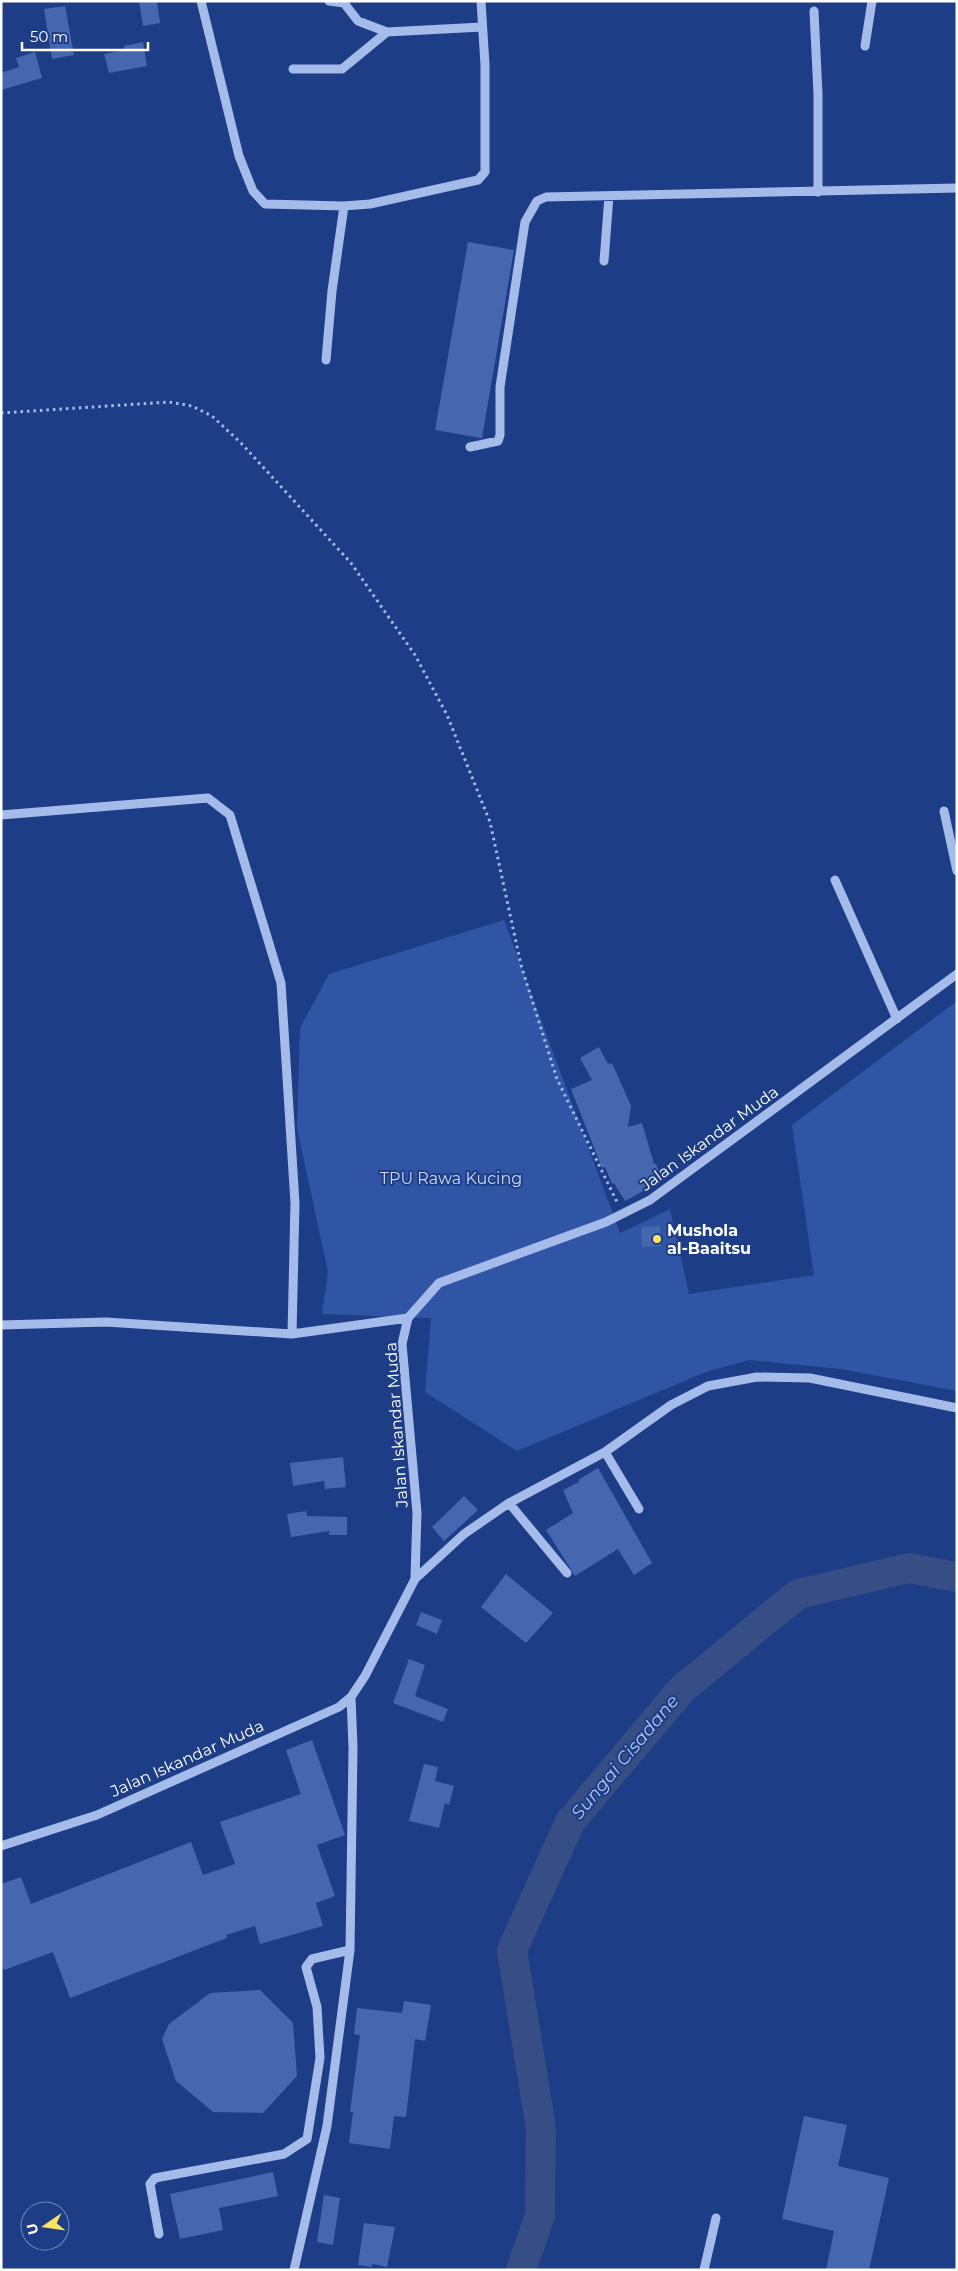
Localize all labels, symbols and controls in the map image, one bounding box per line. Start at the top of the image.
scale bar [22,20,149,52]
text: 50 m [30,27,68,46]
street label: Jalan Iskandar Muda [636,1082,782,1195]
park label: TPU Rawa Kucing [380,1169,522,1188]
place label: Mushola al-Baaitsu [667,1221,751,1258]
marker: Mushola al-Baaitsu [651,1233,663,1245]
street label: Jalan Iskandar Muda [381,1342,412,1509]
water label: Sungai Cisadane [567,1690,684,1824]
street label: Jalan Iskandar Muda [107,1716,267,1801]
north arrow [20,2201,70,2251]
text: U [22,2222,42,2236]

